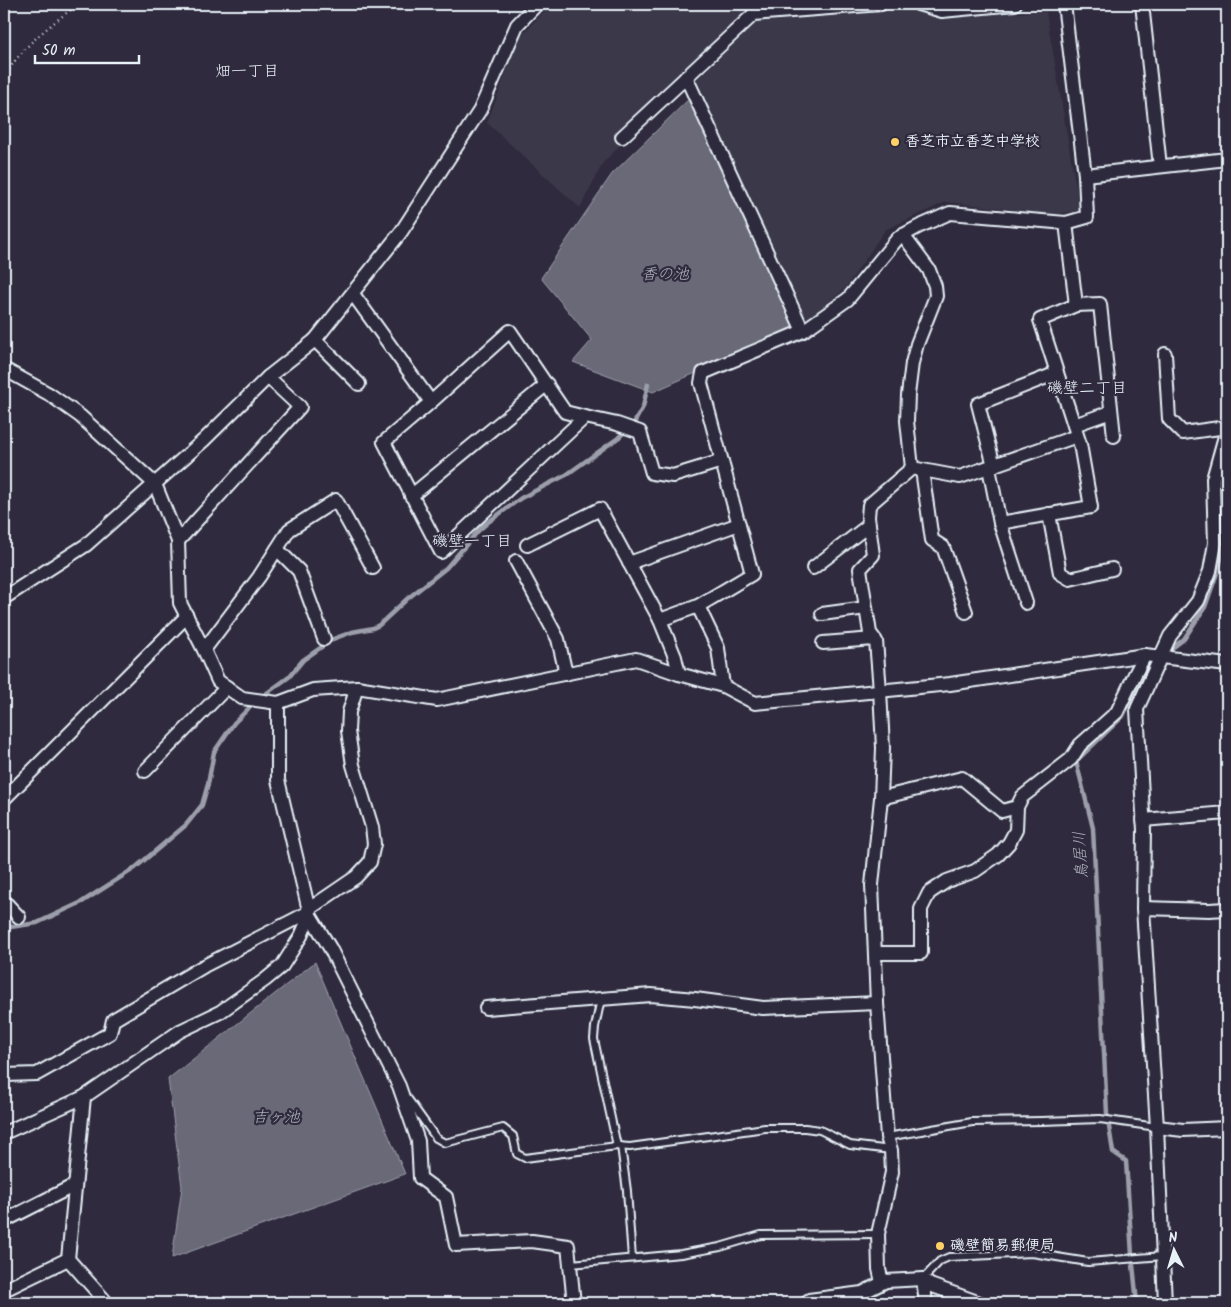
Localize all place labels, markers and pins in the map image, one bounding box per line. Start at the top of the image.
place label: 香芝市立香芝中学校 [905,130,1040,154]
marker: 香芝市立香芝中学校 [889,136,901,148]
place label: 磯壁簡易郵便局 [950,1234,1055,1258]
marker: 磯壁簡易郵便局 [934,1240,946,1252]

